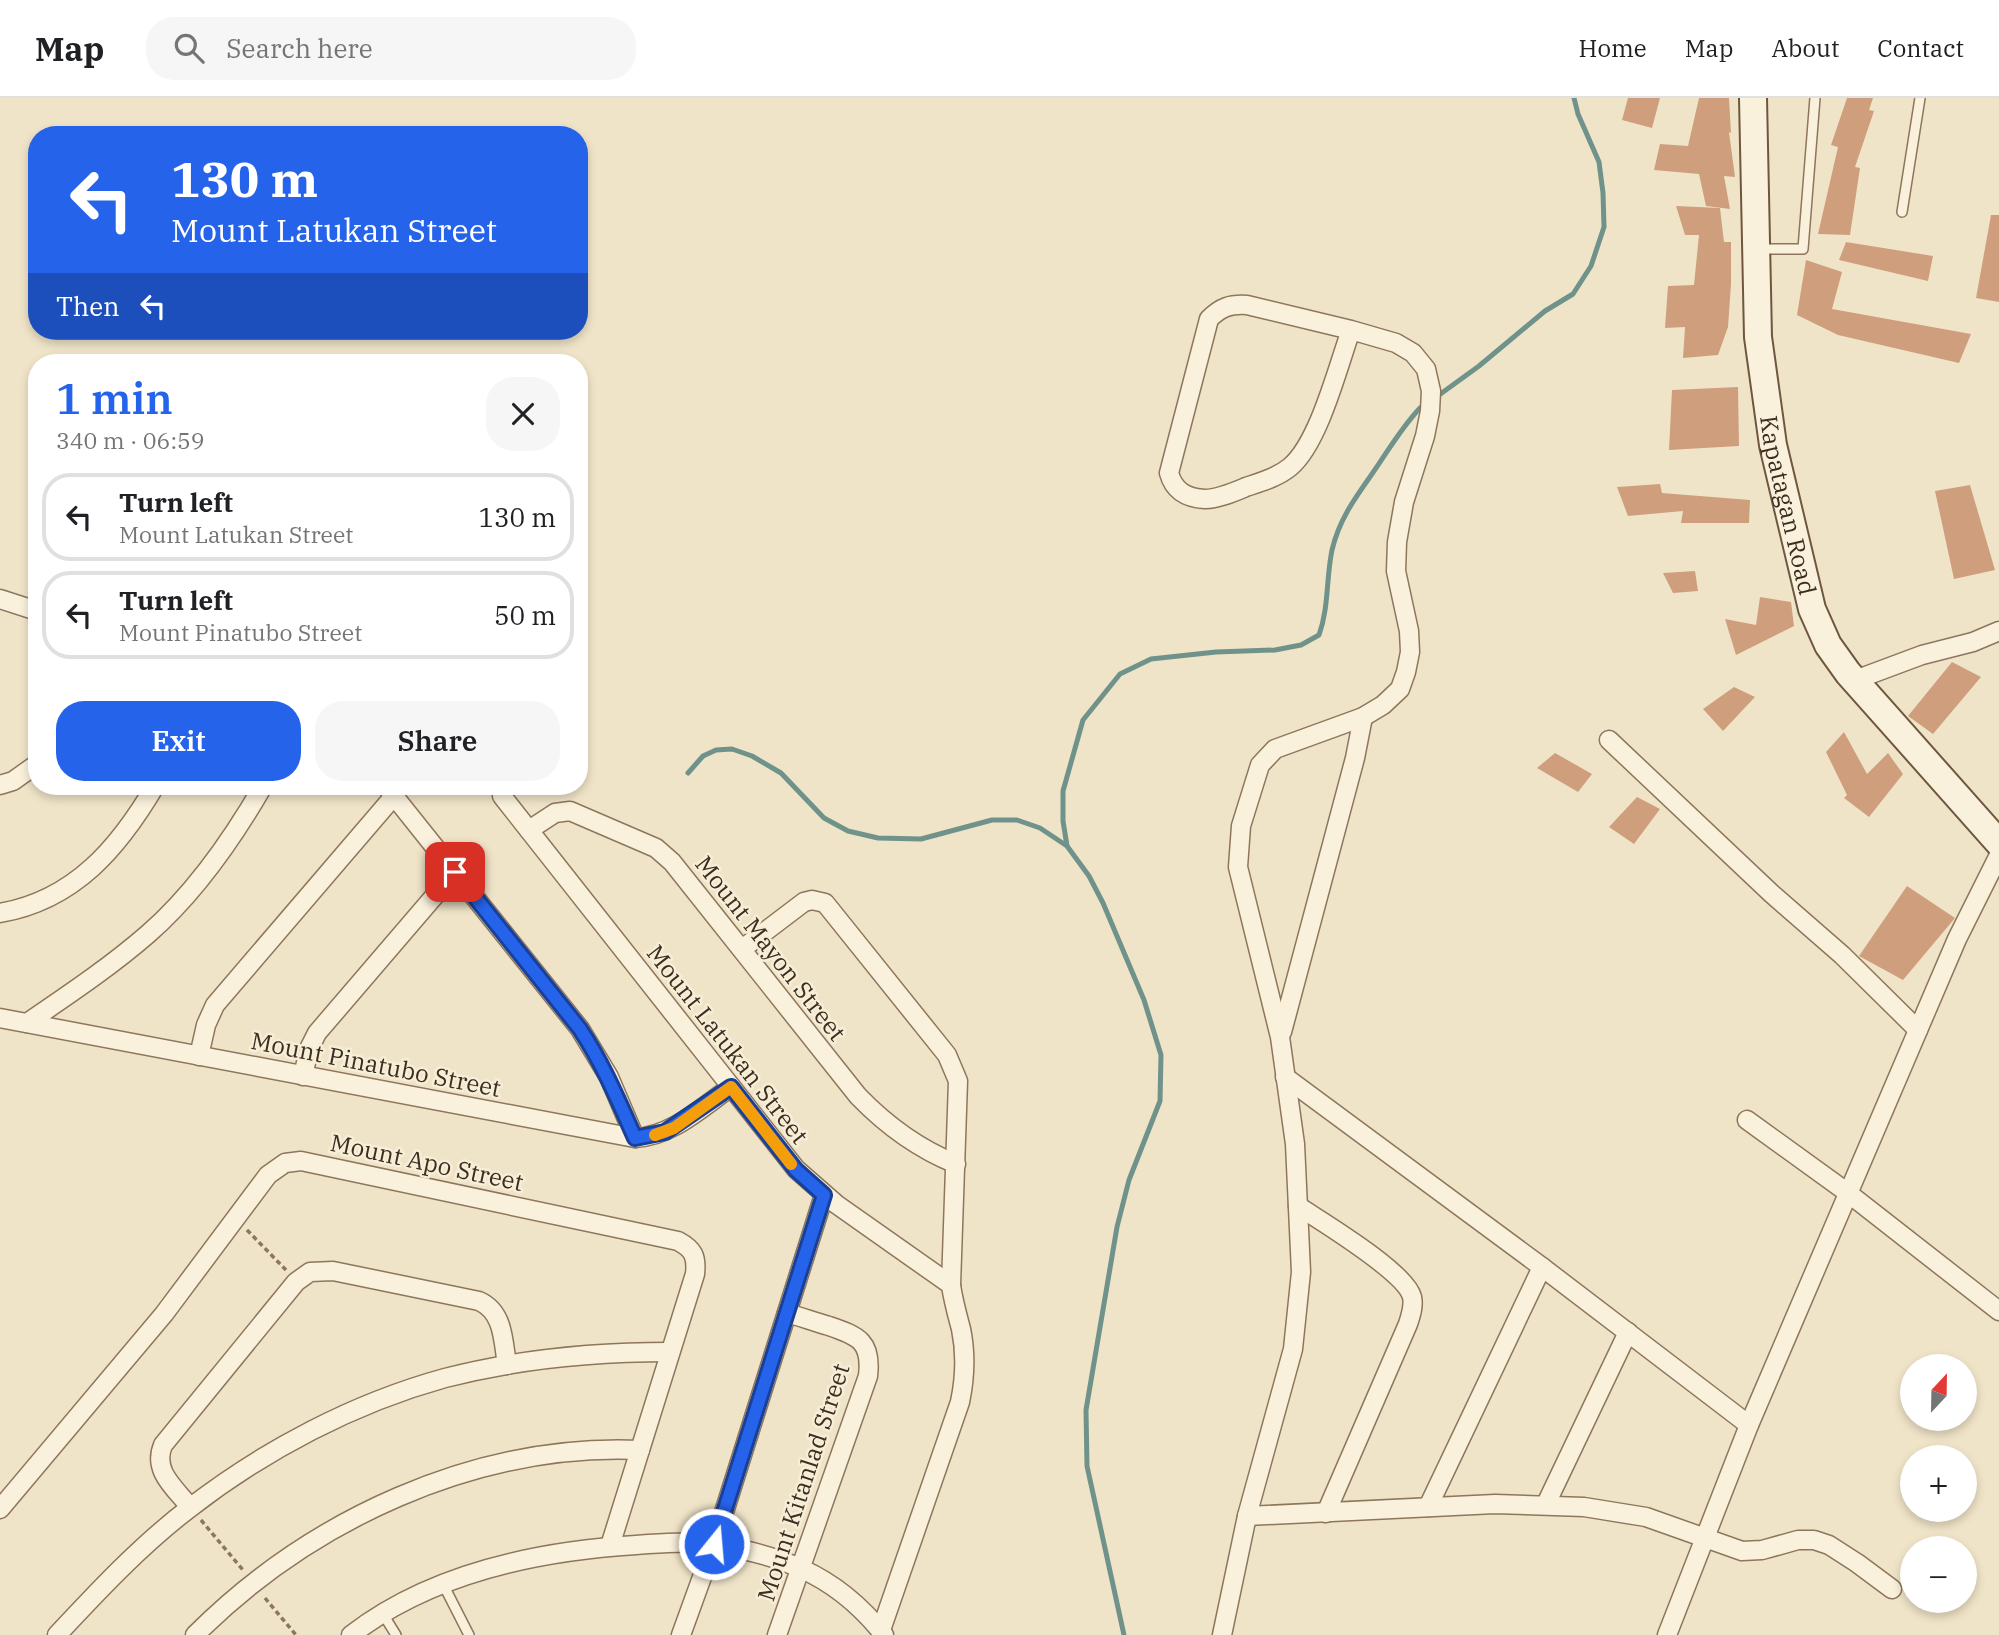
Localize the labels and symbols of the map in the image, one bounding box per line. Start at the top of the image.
street label: Kapatagan Road [1753,413,1824,598]
pin [425,842,485,902]
street label: Mount Mayon Street [689,849,853,1047]
street label: Mount Latukan Street [640,938,816,1150]
street label: Mount Pinatubo Street [248,1024,504,1104]
street label: Mount Apo Street [328,1126,526,1198]
north arrow [1900,1354,1978,1432]
street label: Mount Kitanlad Street [749,1359,857,1605]
position arrow [677,1507,751,1581]

